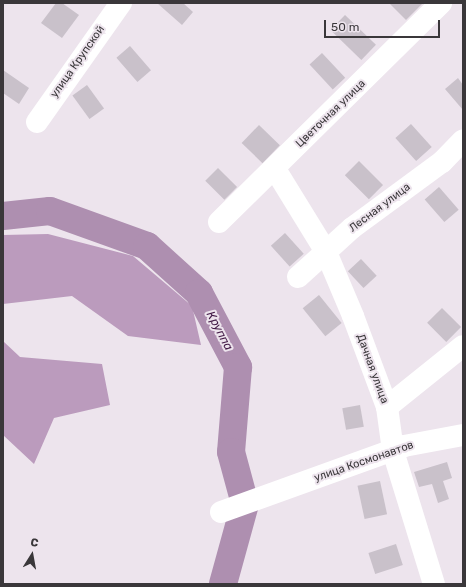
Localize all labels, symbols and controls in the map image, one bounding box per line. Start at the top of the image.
scale bar [326,12,442,38]
text: 50 m [331,20,359,34]
street label: улица Крупской [48,23,108,101]
street label: Цветочная улица [294,77,368,151]
street label: Лесная улица [347,181,413,235]
water label: Круппа [203,309,235,353]
street label: Дачная улица [353,332,391,406]
street label: улица Космонавтов [313,439,415,485]
north arrow [12,535,52,575]
text: С [29,536,39,550]

